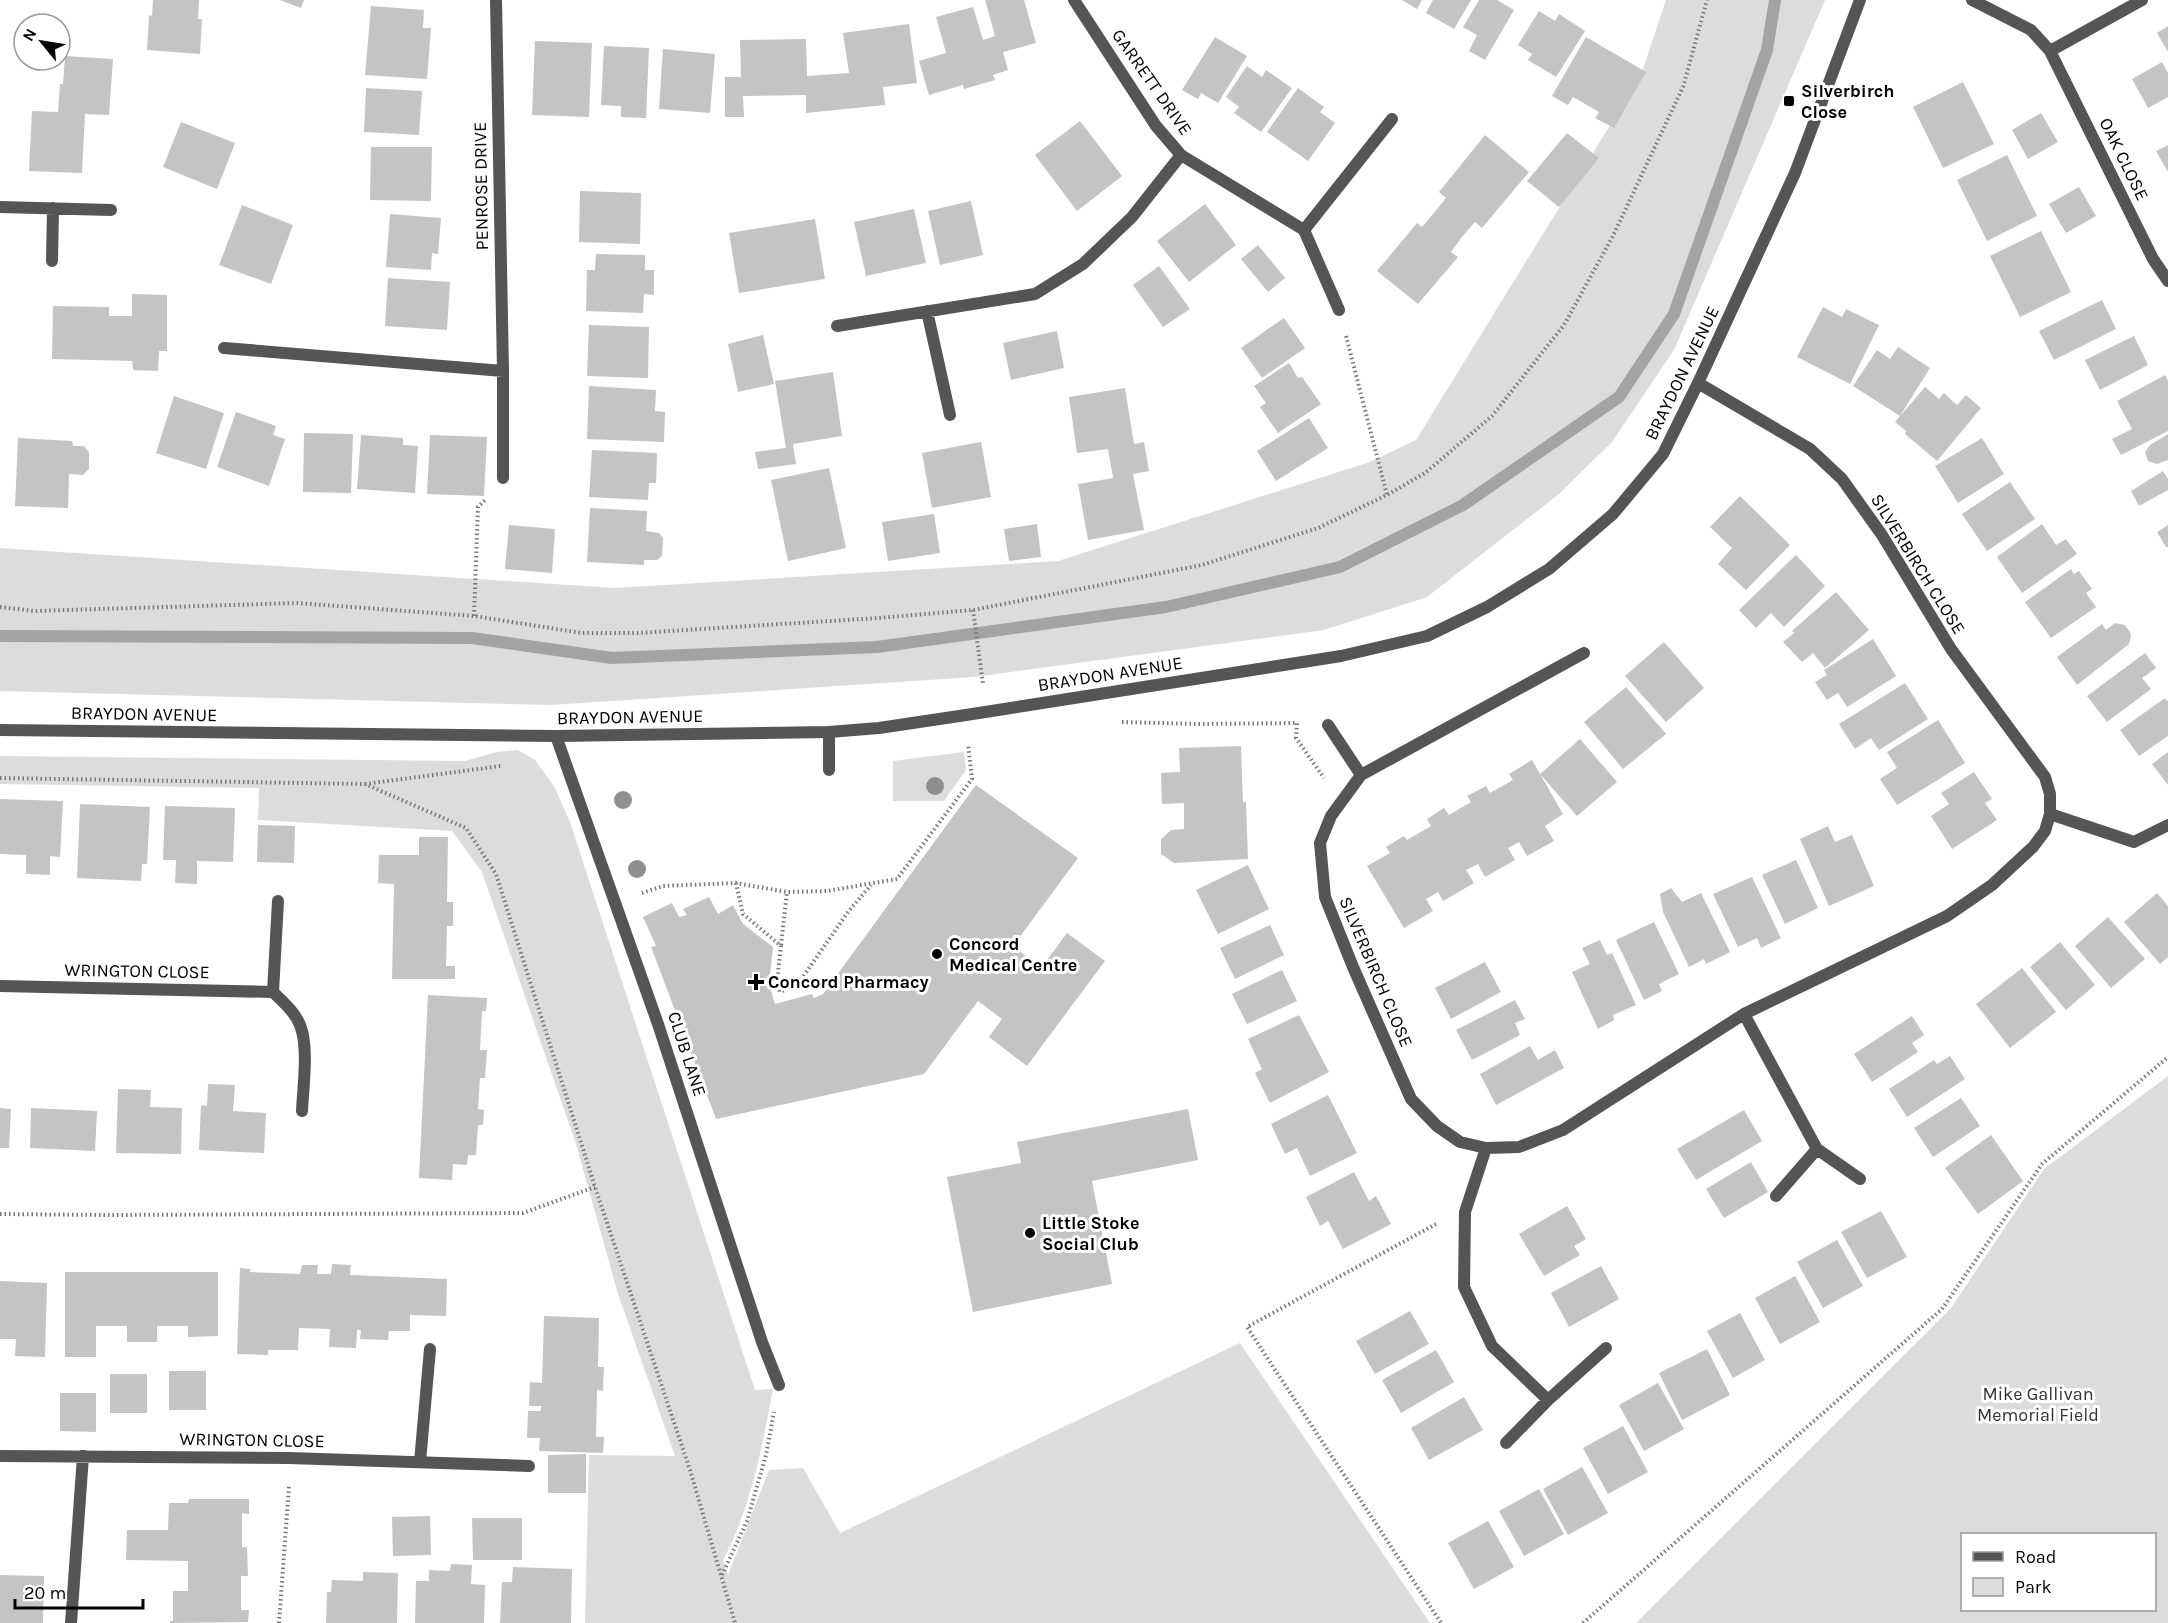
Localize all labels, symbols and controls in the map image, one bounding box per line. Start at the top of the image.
north arrow [12,12,72,72]
text: N [18,25,41,44]
street label: GARRETT DRIVE [1107,25,1197,139]
place label: Silverbirch Close [1801,80,1895,123]
marker: Silverbirch Close [1782,94,1796,108]
street label: OAK CLOSE [2095,114,2153,204]
street label: PENROSE DRIVE [469,122,493,250]
street label: BRAYDON AVENUE [1640,302,1724,444]
street label: SILVERBIRCH CLOSE [1866,490,1970,638]
street label: BRAYDON AVENUE [1036,652,1184,696]
street label: BRAYDON AVENUE [71,702,217,726]
street label: BRAYDON AVENUE [557,705,703,729]
street label: SILVERBIRCH CLOSE [1334,893,1418,1051]
place label: Concord Medical Centre [949,933,1077,976]
marker: Concord Medical Centre [930,947,944,961]
street label: WRINGTON CLOSE [64,959,210,983]
place label: Concord Pharmacy [768,971,929,993]
marker: Concord Pharmacy [749,975,763,989]
street label: CLUB LANE [663,1009,711,1099]
place label: Little Stoke Social Club [1042,1212,1140,1255]
marker: Little Stoke Social Club [1023,1226,1037,1240]
park label: Mike Gallivan Memorial Field [1977,1383,2099,1426]
street label: WRINGTON CLOSE [179,1428,325,1452]
legend [1961,1533,2156,1611]
text: Road [2015,1546,2056,1568]
scale bar [15,1572,142,1610]
text: Park [2015,1576,2052,1598]
text: 20 m [24,1582,66,1604]

